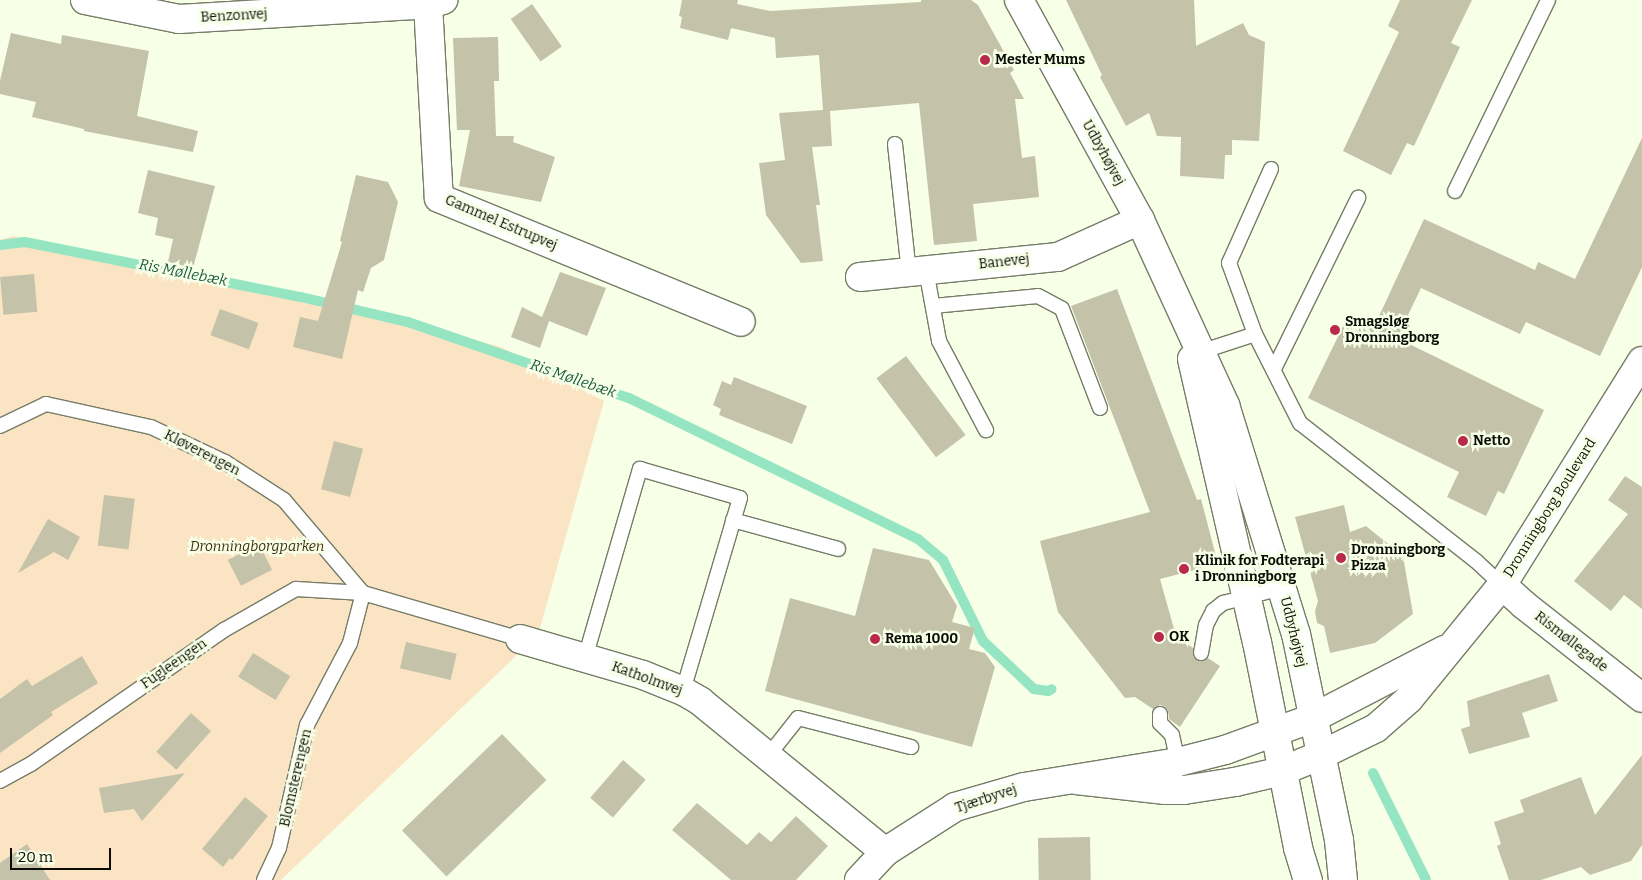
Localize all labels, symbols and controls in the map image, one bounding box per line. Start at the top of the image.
street label: Benzonvej [200,6,268,26]
place label: Mester Mums [995,52,1085,68]
marker: Mester Mums [979,54,991,66]
street label: Udbyhøjvej [1078,117,1128,189]
street label: Gammel Estrupvej [442,192,560,254]
street label: Banevej [978,251,1030,273]
water label: Ris Møllebæk [137,256,229,290]
place label: Smagsløg Dronningborg [1345,314,1439,347]
marker: Smagsløg Dronningborg [1329,324,1341,336]
water label: Ris Møllebæk [528,356,618,402]
street label: Kløverengen [161,427,243,479]
place label: Netto [1473,433,1510,449]
marker: Netto [1457,435,1469,447]
street label: Dronningborg Boulevard [1500,435,1600,581]
park label: Dronningborgparken [190,539,324,555]
place label: Dronningborg Pizza [1351,542,1445,574]
marker: Dronningborg Pizza [1335,552,1347,564]
place label: Klinik for Fodterapi i Dronningborg [1195,553,1324,586]
marker: Klinik for Fodterapi i Dronningborg [1177,562,1191,576]
street label: Udbyhøjvej [1276,595,1310,669]
street label: Rismøllegade [1531,608,1611,676]
place label: OK [1169,629,1189,645]
place label: Rema 1000 [885,631,958,647]
marker: OK [1153,631,1165,643]
marker: Rema 1000 [869,633,881,645]
street label: Fugleengen [138,635,210,693]
street label: Katholmvej [609,658,685,700]
street label: Blomsterengen [277,727,315,829]
street label: Tjærbyvej [953,781,1019,817]
scale bar [12,838,114,870]
text: 20 m [18,848,53,866]

